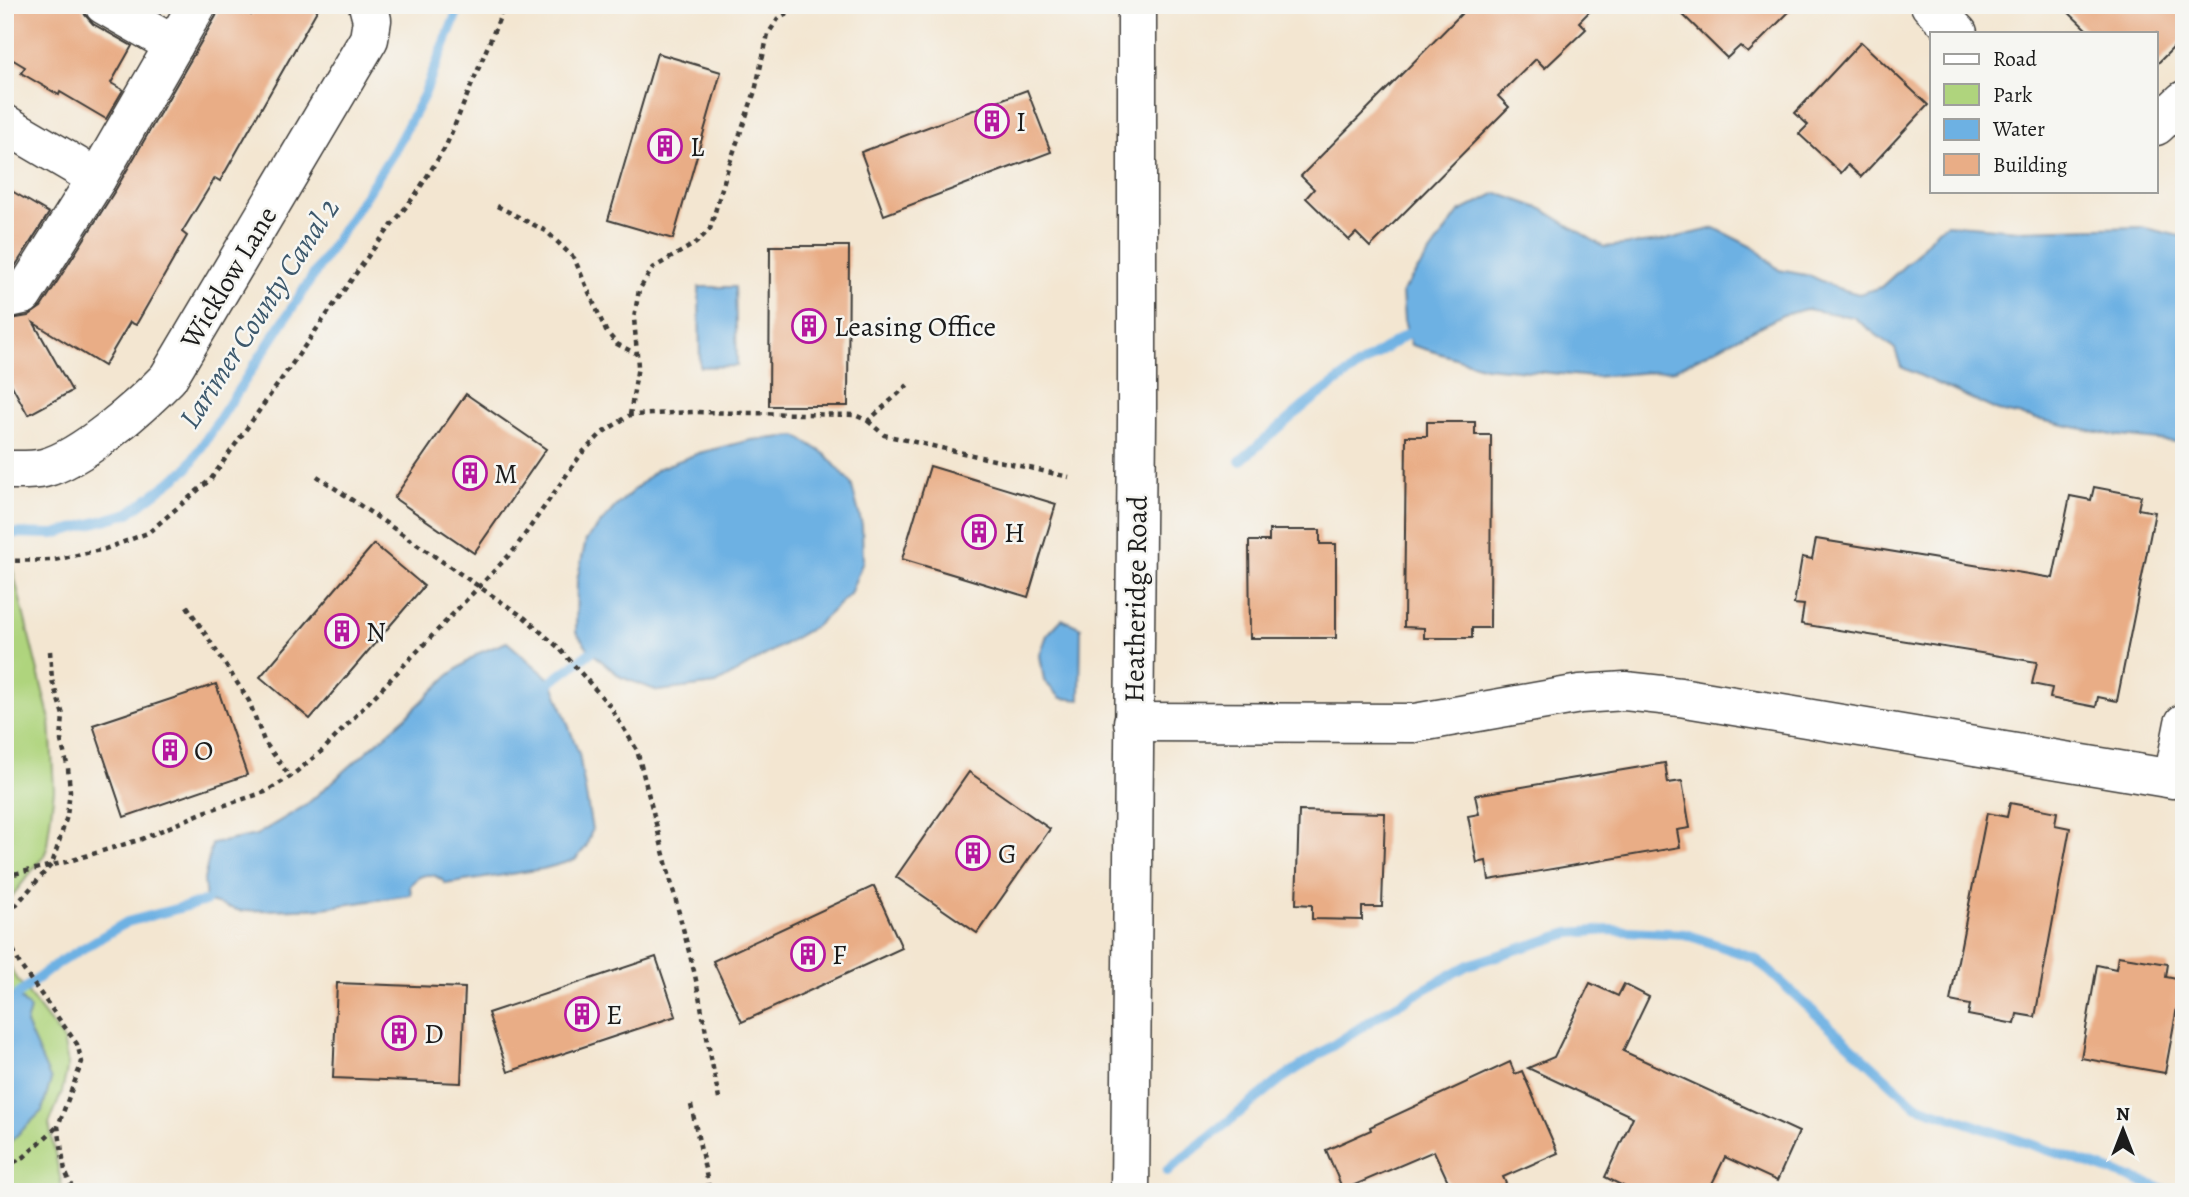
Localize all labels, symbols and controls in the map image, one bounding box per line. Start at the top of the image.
legend [1930,32,2158,192]
text: Road [1993,45,2037,73]
text: Park [1993,81,2033,109]
building icon: I [973,102,1011,140]
place label: I [1016,103,1026,141]
text: Water [1992,115,2045,143]
building icon: L [646,127,684,165]
place label: L [690,128,705,166]
text: Building [1993,151,2068,179]
water label: Larimer County Canal 2 [169,190,349,436]
street label: Wicklow Lane [171,199,286,356]
building icon: Leasing Office [790,307,828,345]
place label: Leasing Office [834,308,996,346]
building icon: M [451,454,489,492]
place label: M [494,455,518,493]
street label: Heatheridge Road [1115,494,1157,703]
building icon: H [960,513,998,551]
place label: H [1004,514,1025,552]
building icon: N [323,612,361,650]
place label: N [366,613,386,651]
building icon: O [151,731,189,769]
place label: O [194,732,213,770]
building icon: G [954,834,992,872]
place label: G [998,835,1017,873]
building icon: F [789,935,827,973]
place label: F [832,936,846,974]
building icon: E [563,995,601,1033]
place label: E [606,996,623,1034]
building icon: D [380,1014,418,1052]
place label: D [424,1015,444,1053]
north arrow [2088,1096,2158,1166]
text: N [2116,1101,2130,1127]

